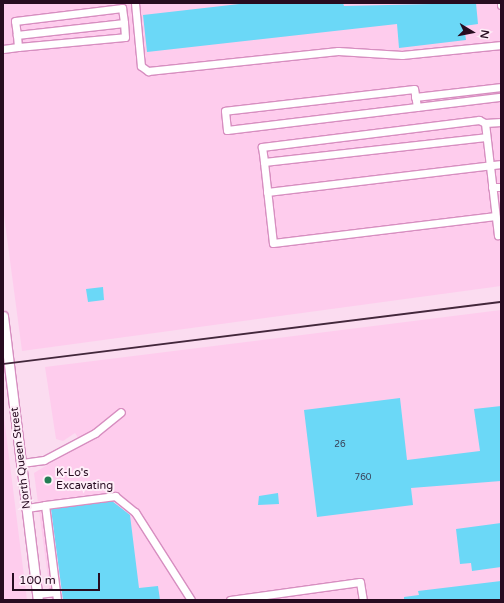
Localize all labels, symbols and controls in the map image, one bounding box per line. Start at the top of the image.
north arrow [452,12,492,52]
text: N [477,29,491,40]
street label: North Queen Street [8,406,34,510]
house number: 26 [334,440,346,450]
place label: K-Lo's Excavating [56,467,113,493]
house number: 760 [355,473,371,483]
marker: K-Lo's Excavating [43,475,53,485]
scale bar [14,565,102,591]
text: 100 m [19,573,56,587]

